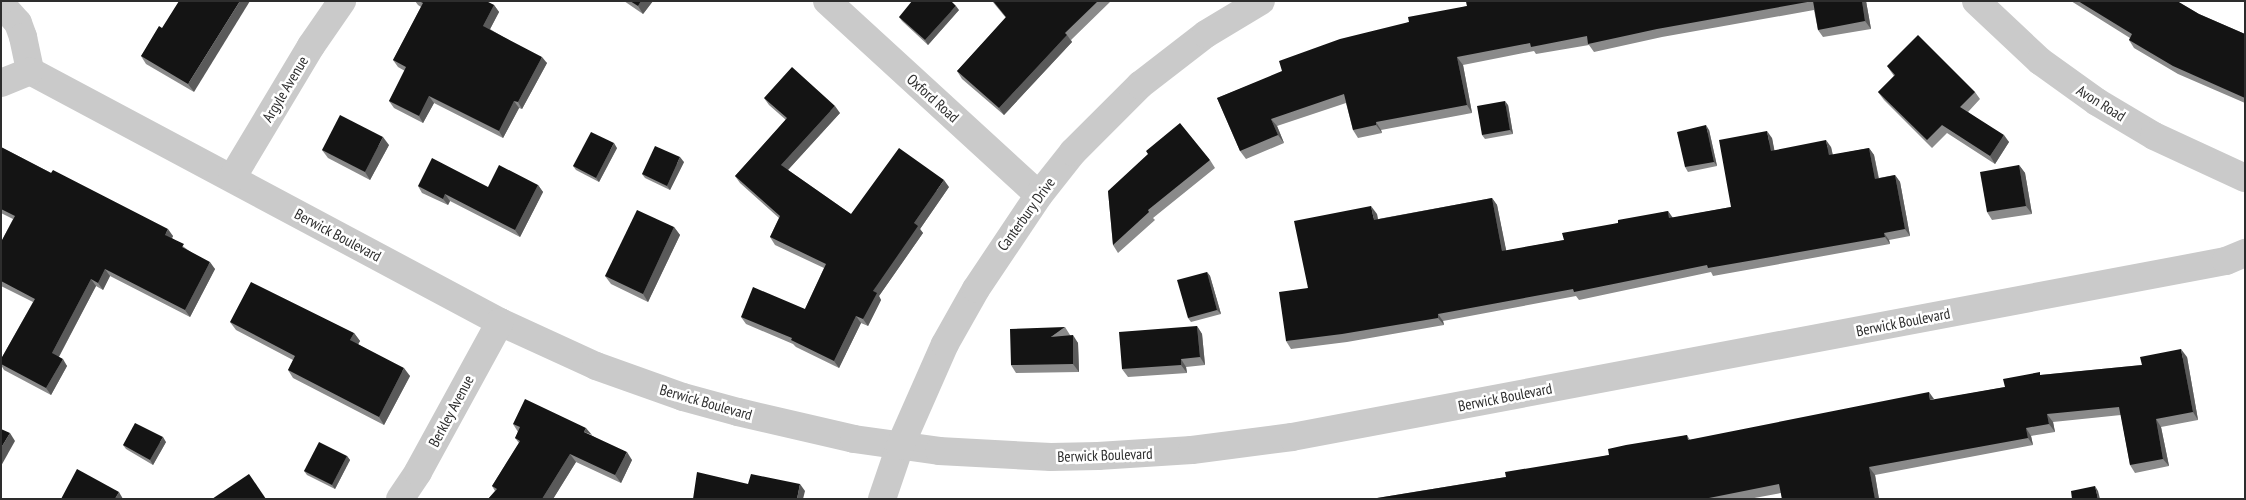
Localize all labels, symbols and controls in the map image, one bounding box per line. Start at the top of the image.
street label: Argyle Avenue [258,53,312,125]
street label: Oxford Road [903,70,963,126]
street label: Avon Road [2073,81,2129,125]
street label: Canterbury Drive [993,174,1059,254]
street label: Berwick Boulevard [292,205,384,265]
street label: Berwick Boulevard [1854,304,1952,340]
street label: Berkley Avenue [424,372,478,450]
street label: Berwick Boulevard [1456,379,1554,415]
street label: Berwick Boulevard [658,380,754,424]
street label: Berwick Boulevard [1057,444,1153,466]

